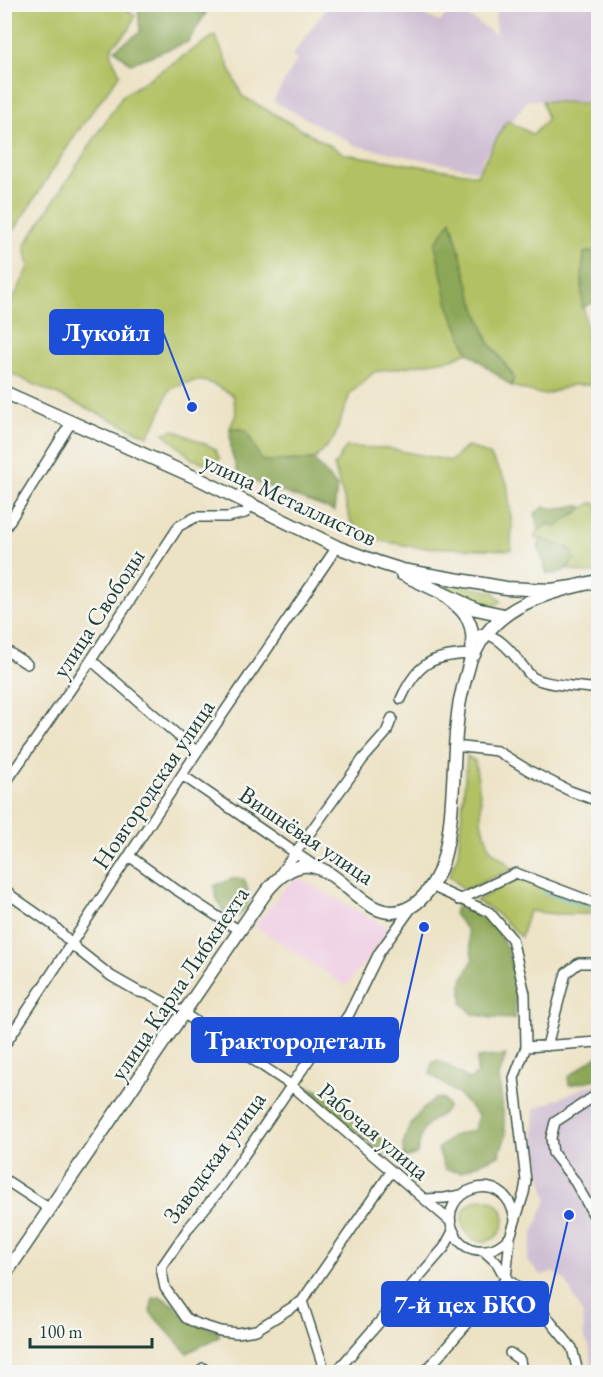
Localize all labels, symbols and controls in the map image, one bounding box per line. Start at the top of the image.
callout: Лукойл [50,310,163,354]
text: Лукойл [62,315,150,349]
street label: улица Металлистов [198,445,382,553]
street label: улица Свободы [45,542,152,684]
street label: Новгородская улица [85,693,221,875]
street label: Вишнёвая улица [233,778,381,892]
street label: улица Карла Либкнехта [102,880,256,1086]
callout: Трактородеталь [192,1018,398,1062]
text: Трактородеталь [204,1023,386,1057]
street label: Рабочая улица [312,1075,437,1187]
street label: Заводская улица [156,1085,273,1229]
callout: 7-й цех БКО [382,1282,548,1326]
text: 7-й цех БКО [394,1287,536,1321]
scale bar [30,1311,152,1349]
text: 100 m [39,1320,83,1343]

